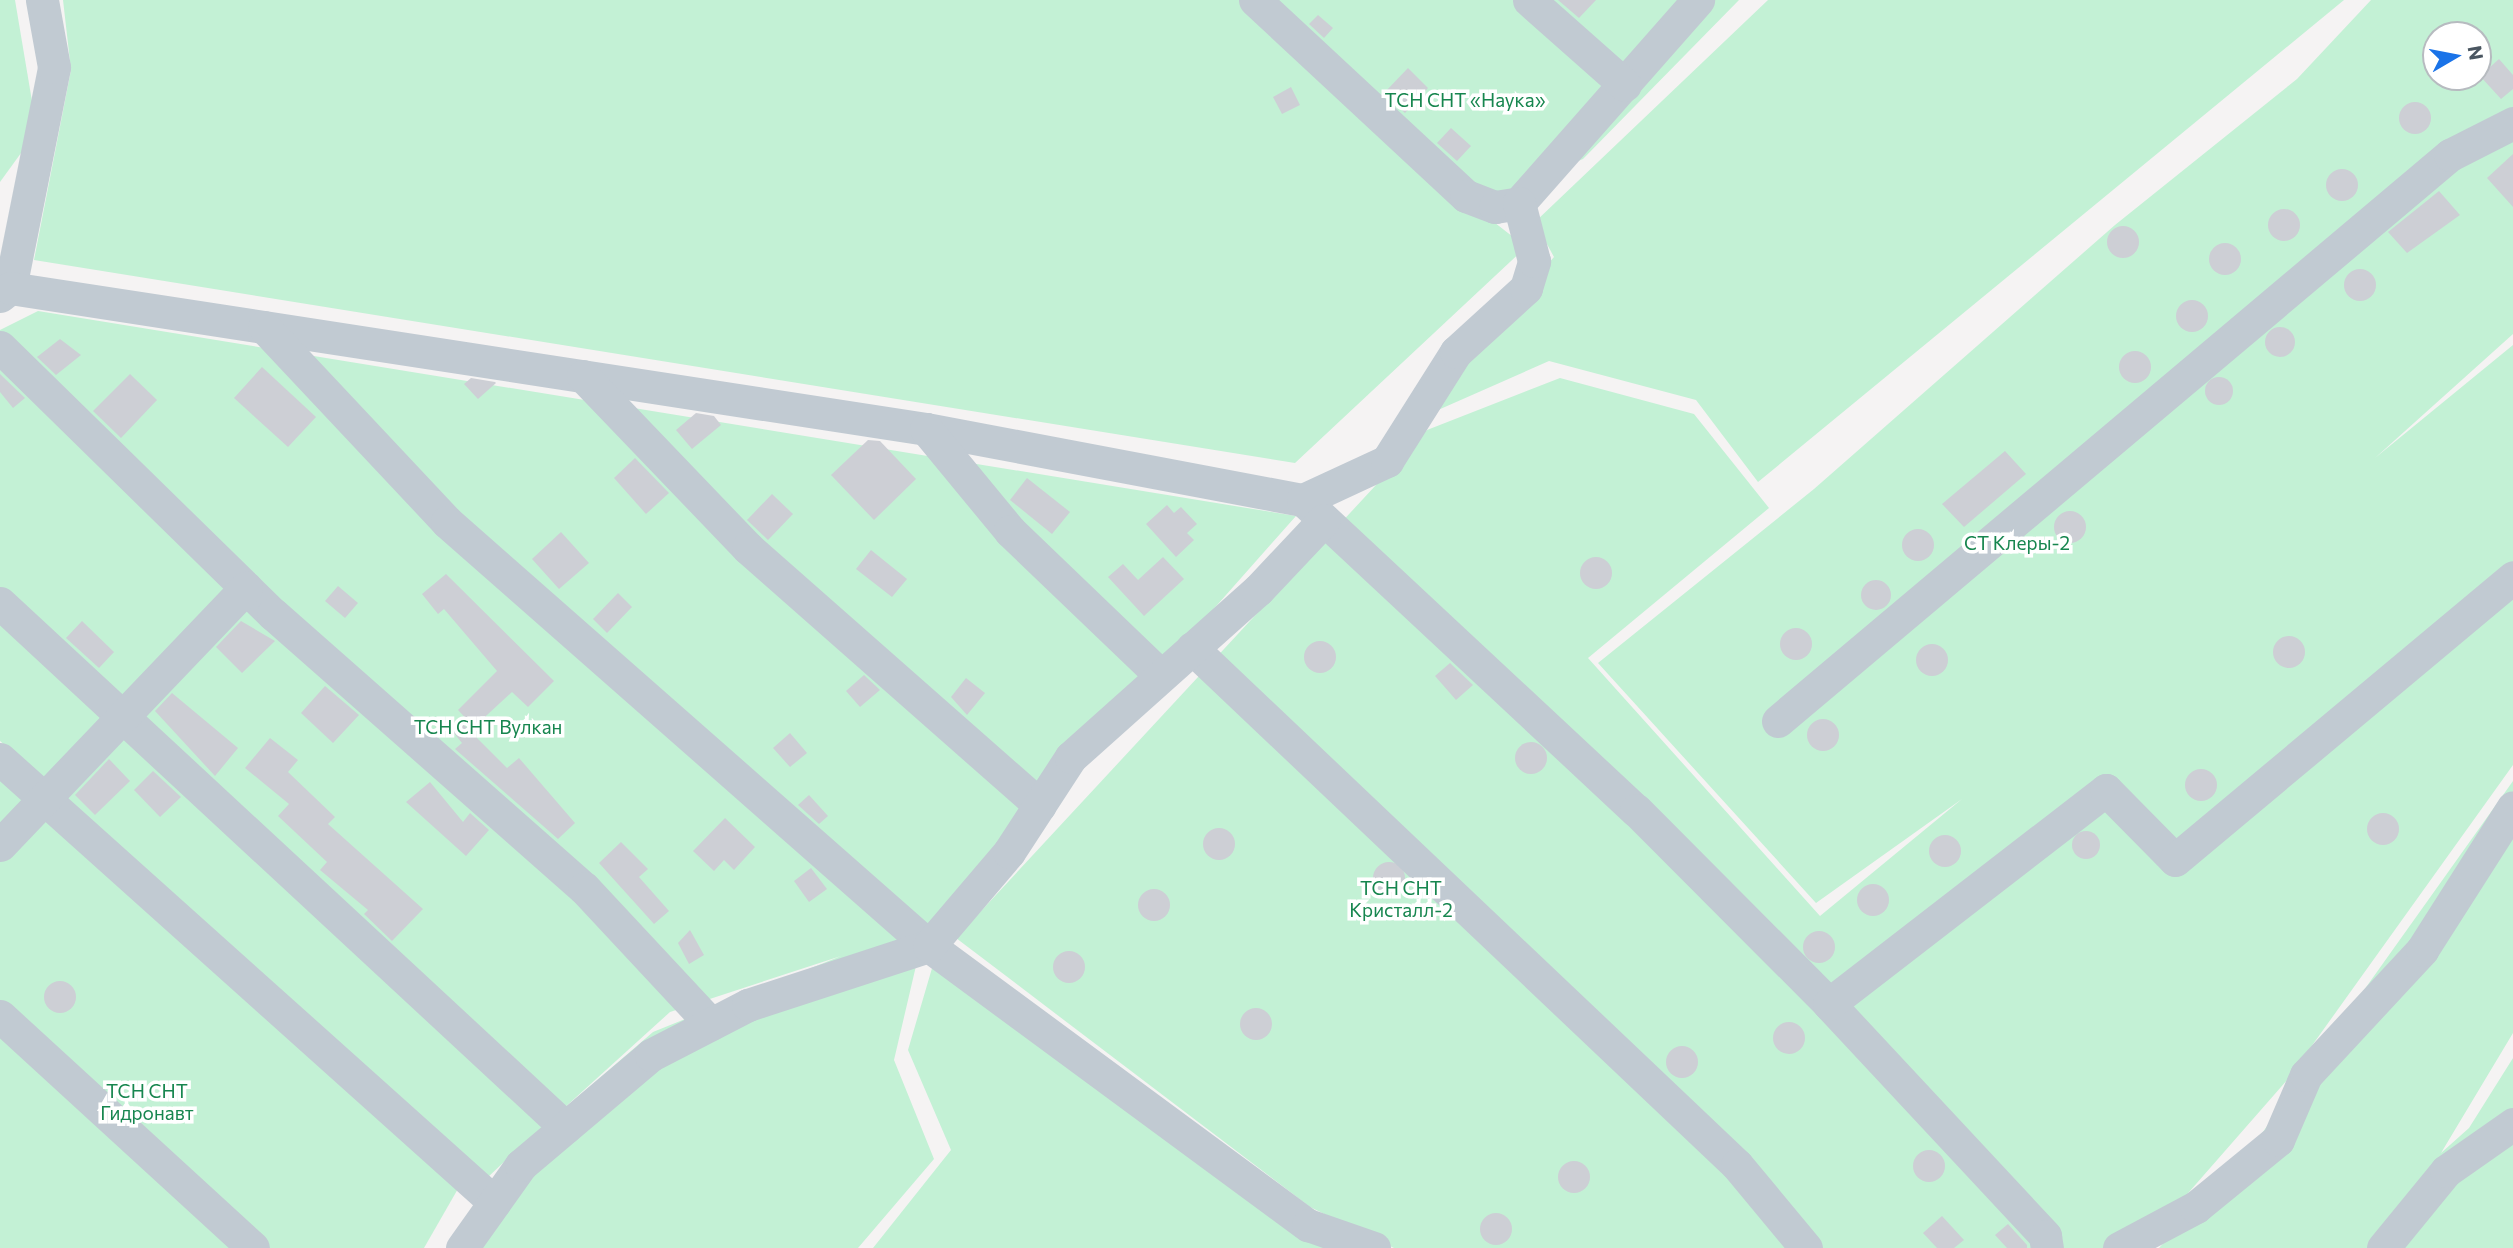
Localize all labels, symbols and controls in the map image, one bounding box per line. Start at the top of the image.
north arrow [2422,21,2492,91]
text: N [2464,44,2489,62]
park label: ТСН СНТ «Наука» [1385,89,1545,111]
park label: СТ Клеры-2 [1964,532,2070,554]
park label: ТСН СНТ Вулкан [414,716,562,738]
park label: ТСН СНТ Кристалл-2 [1349,877,1453,921]
park label: ТСН СНТ Гидронавт [100,1080,194,1124]

